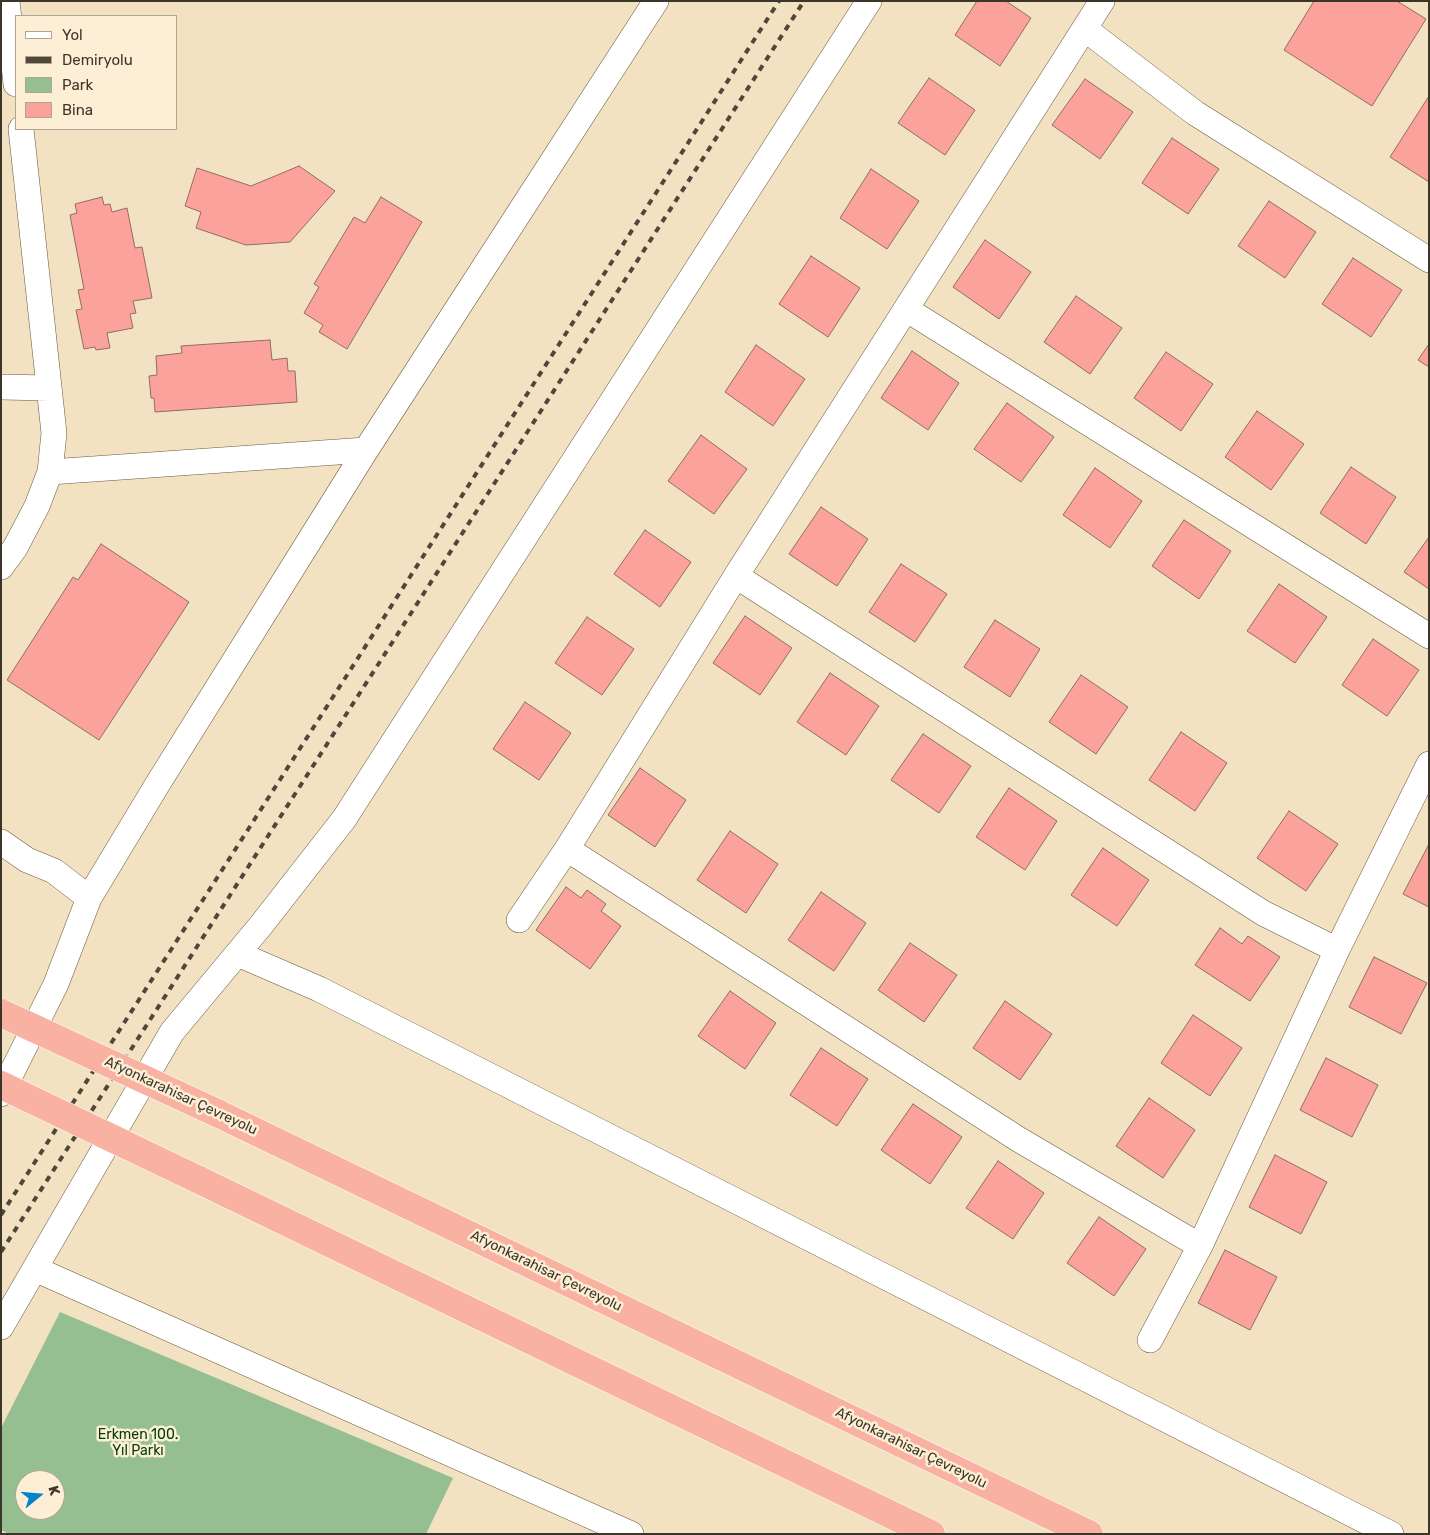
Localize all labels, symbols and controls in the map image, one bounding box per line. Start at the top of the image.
legend [15,15,178,130]
text: Yol [62,26,83,44]
text: Demiryolu [62,51,133,69]
text: Park [62,76,93,94]
text: Bina [62,101,93,119]
street label: Afyonkarahisar Çevreyolu [102,1053,260,1139]
street label: Afyonkarahisar Çevreyolu [467,1227,625,1315]
street label: Afyonkarahisar Çevreyolu [832,1404,990,1492]
park label: Erkmen 100. Yıl Parkı [98,1427,178,1460]
north arrow [15,1470,65,1520]
text: K [44,1484,63,1498]

